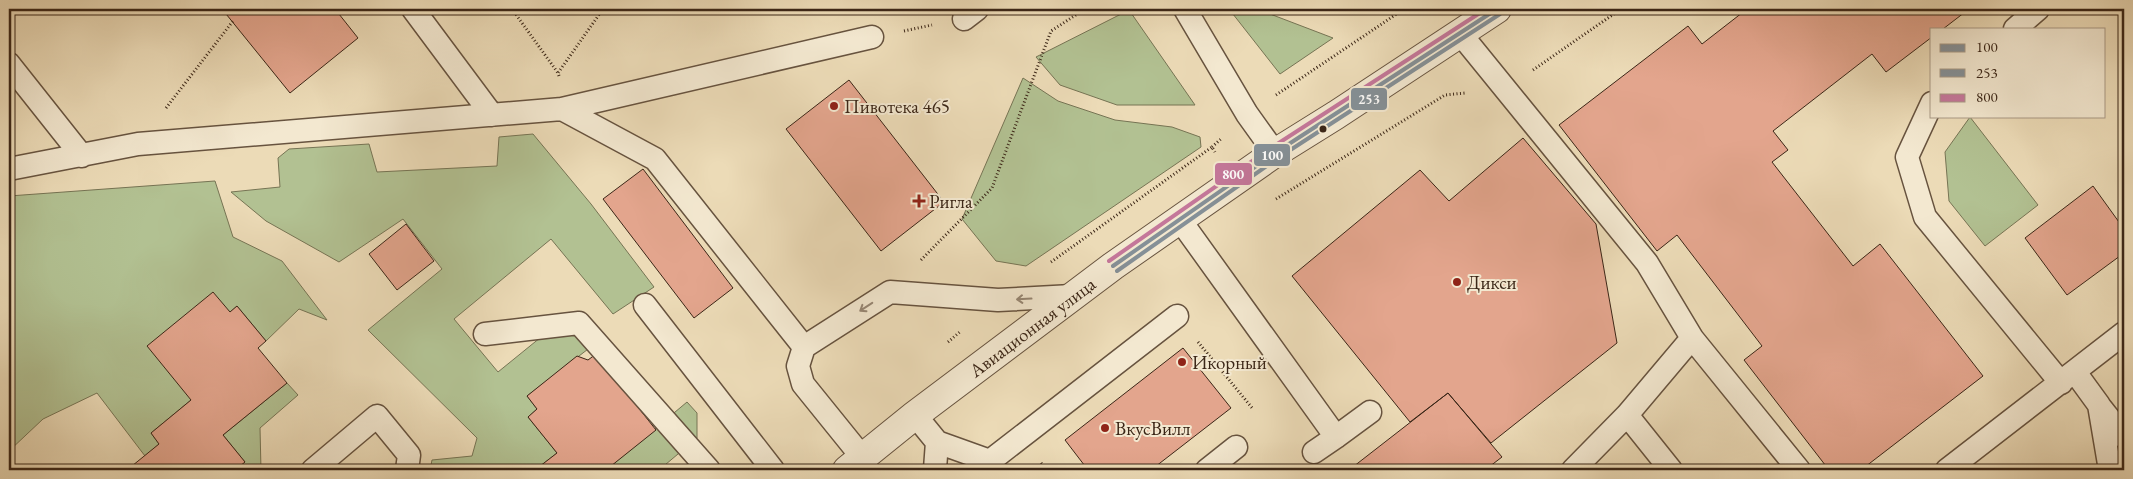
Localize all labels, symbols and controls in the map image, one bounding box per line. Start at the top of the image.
legend [1930,28,2106,118]
text: 100 [1976,37,1998,56]
text: 253 [1976,63,1998,82]
line badge: 253 [1350,87,1388,111]
text: 800 [1976,87,1998,106]
text: 253 [1358,90,1380,108]
place label: Пивотека 465 [844,94,950,119]
marker: Пивотека 465 [828,100,840,112]
unlabelled marker [1318,124,1328,134]
line badge: 100 [1253,143,1291,167]
text: 100 [1261,146,1284,164]
line badge: 800 [1214,162,1253,186]
text: 800 [1222,165,1245,183]
place label: Ригла [929,189,973,214]
marker: Ригла [913,195,925,207]
place label: Дикси [1467,270,1517,295]
street label: Авиационная улица [963,271,1101,383]
marker: Дикси [1451,276,1463,288]
one-way arrow [1016,294,1032,303]
one-way arrow [859,302,873,312]
place label: Икорный [1192,350,1267,375]
marker: Икорный [1176,356,1188,368]
place label: ВкусВилл [1115,416,1190,441]
marker: ВкусВилл [1099,422,1111,434]

